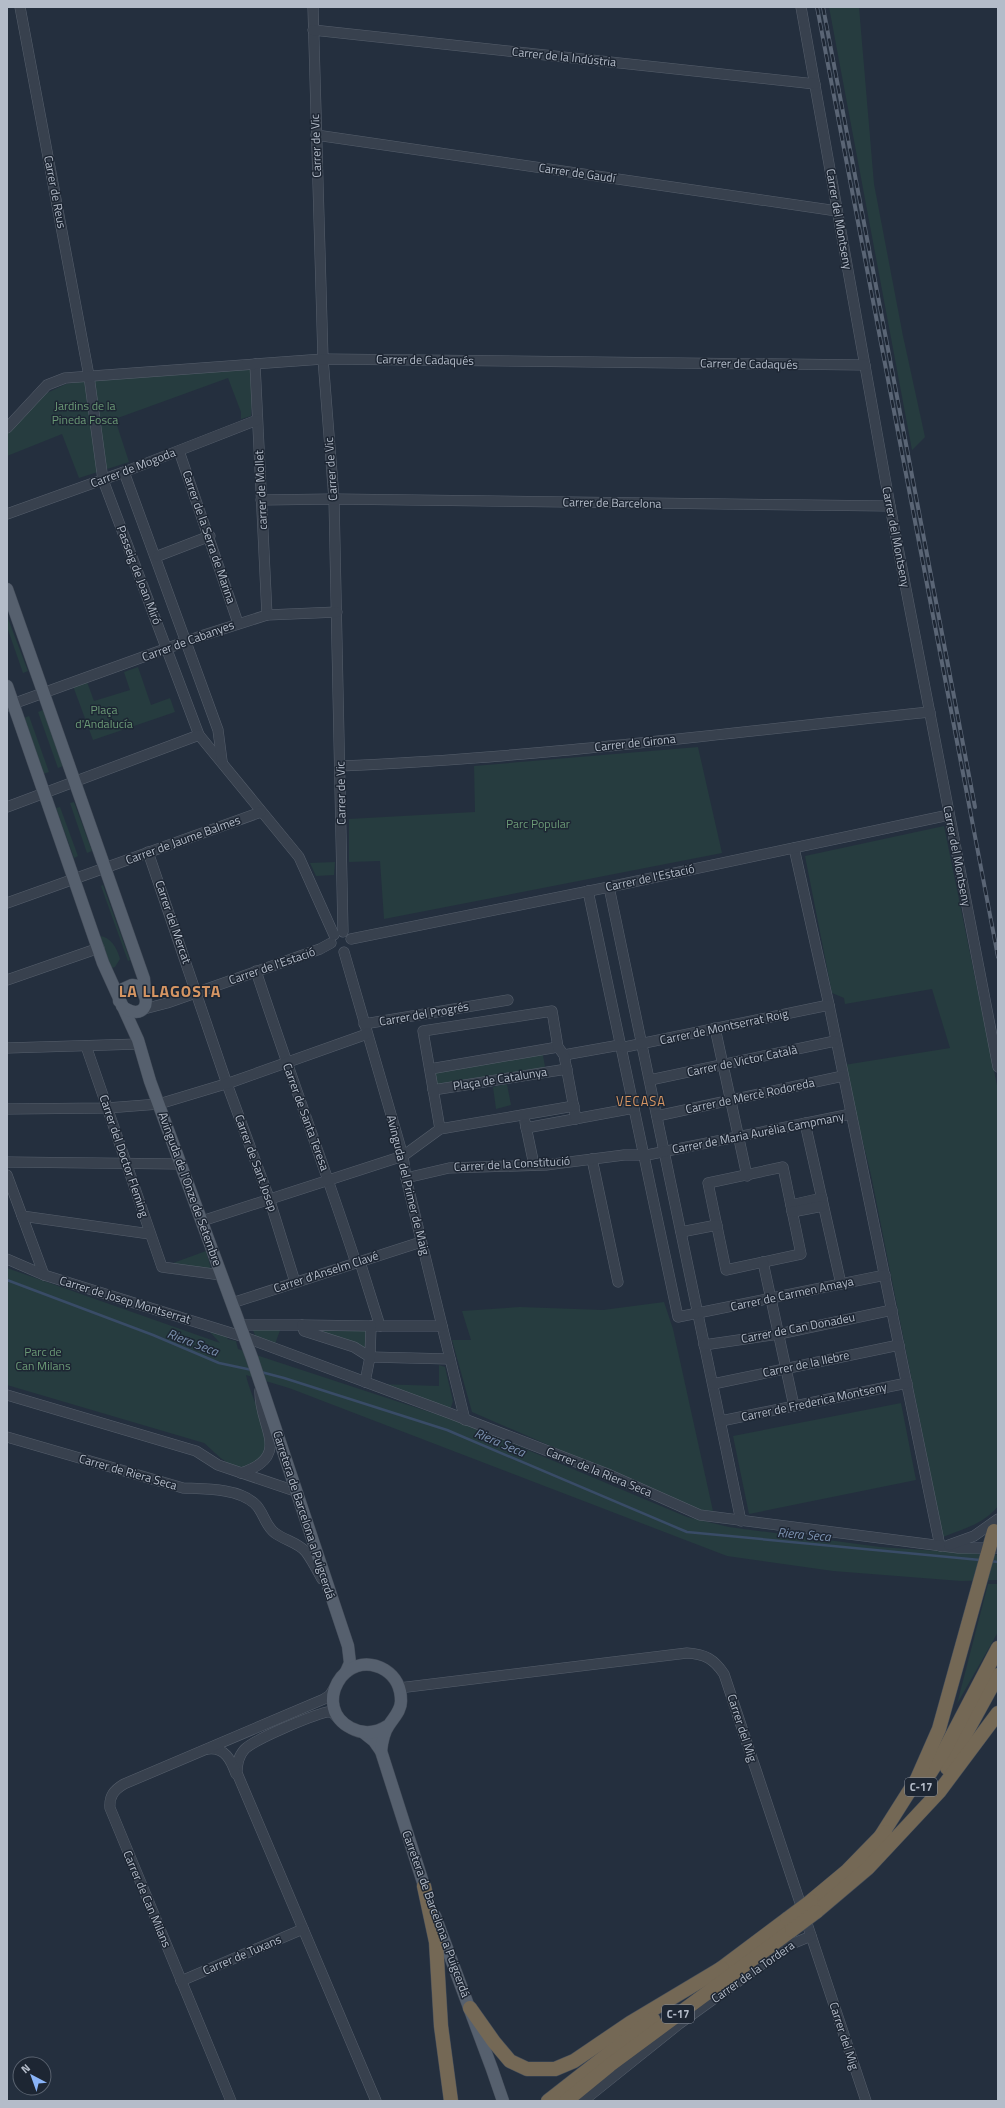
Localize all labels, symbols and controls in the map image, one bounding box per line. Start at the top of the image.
street label: Carrer de la Indústria [511,42,617,71]
street label: Carrer de Vic [305,114,326,178]
street label: Carrer de Reus [39,154,72,230]
street label: Carrer de Gaudí [537,158,618,187]
street label: Carrer del Montseny [821,167,858,271]
street label: Carrer de Cadaqués [376,349,475,370]
street label: Carrer de Cadaqués [700,353,799,374]
park label: Jardins de la Pineda Fosca [52,396,118,429]
street label: Carrer de Vic [319,437,342,501]
street label: Carrer de Mogoda [87,443,178,493]
street label: carrer de Mollet [249,449,272,530]
street label: Carrer de la Serra de Marina [178,468,241,606]
street label: Carrer del Montseny [877,485,916,589]
street label: Carrer de Barcelona [562,492,662,513]
street label: Passeig de Joan Miró [112,523,167,627]
street label: Carrer de Cabanyes [139,615,237,666]
park label: Plaça d'Andalucía [75,700,133,733]
street label: Carrer de Girona [593,729,676,756]
street label: Carrer de Vic [330,761,351,825]
street label: Carrer del Montseny [938,804,977,908]
street label: Carrer de Jaume Balmes [123,810,243,869]
park label: Parc Popular [506,814,570,833]
street label: Carrer de l'Estació [604,859,696,896]
street label: Carrer del Mercat [150,878,197,967]
street label: Carrer de l'Estació [226,942,318,989]
district label: LA LLAGOSTA [119,979,221,1003]
street label: Carrer del Progrés [378,996,471,1031]
street label: Carrer de Montserrat Roig [658,1004,790,1049]
street label: Carrer de Victor Català [685,1040,799,1081]
street label: Carrer de Santa Teresa [278,1060,335,1173]
street label: Plaça de Catalunya [452,1062,548,1095]
street label: Carrer de Mercè Rodoreda [684,1073,816,1118]
district label: VECASA [616,1091,666,1111]
street label: Carrer del Doctor Fleming [95,1092,154,1220]
street label: Carrer de Maria Aurèlia Campmany [670,1106,846,1159]
street label: Avinguda de l'Onze de Setembre [154,1109,227,1268]
street label: Carrer de Sant Josep [230,1112,283,1214]
street label: Avinguda del Primer de Maig [382,1113,435,1257]
street label: Carrer de la Constitució [453,1151,571,1176]
street label: Carrer d'Anselm Clavé [271,1246,381,1297]
street label: Carrer de Josep Montserrat [57,1271,194,1329]
street label: Carrer de Carmen Amaya [729,1271,855,1316]
street label: Carrer de Can Donadeu [739,1307,856,1348]
water label: Riera Seca [164,1323,223,1361]
park label: Parc de Can Milans [15,1342,71,1375]
street label: Carrer de la llebre [761,1345,851,1382]
street label: Carrer de Frederica Montseny [739,1377,889,1426]
water label: Riera Seca [471,1422,530,1462]
street label: Carretera de Barcelona a Puigcerdá [268,1428,341,1602]
street label: Carrer de la Riera Seca [543,1442,655,1501]
street label: Carrer de Riera Seca [77,1448,179,1495]
water label: Riera Seca [776,1522,833,1546]
street label: Carrer del Mig [723,1691,762,1764]
road number: C-17 [905,1778,937,1796]
street label: Carretera de Barcelona a Puigcerdá [397,1828,476,2000]
street label: Carrer de Can Milans [118,1847,177,1951]
street label: Carrer de Tuxans [200,1929,284,1980]
street label: Carrer de la Tordera [707,1936,798,2008]
street label: Carrer del Mig [825,1999,864,2072]
road number: C-17 [662,2005,694,2023]
north arrow [12,2056,52,2096]
text: N [17,2060,34,2077]

